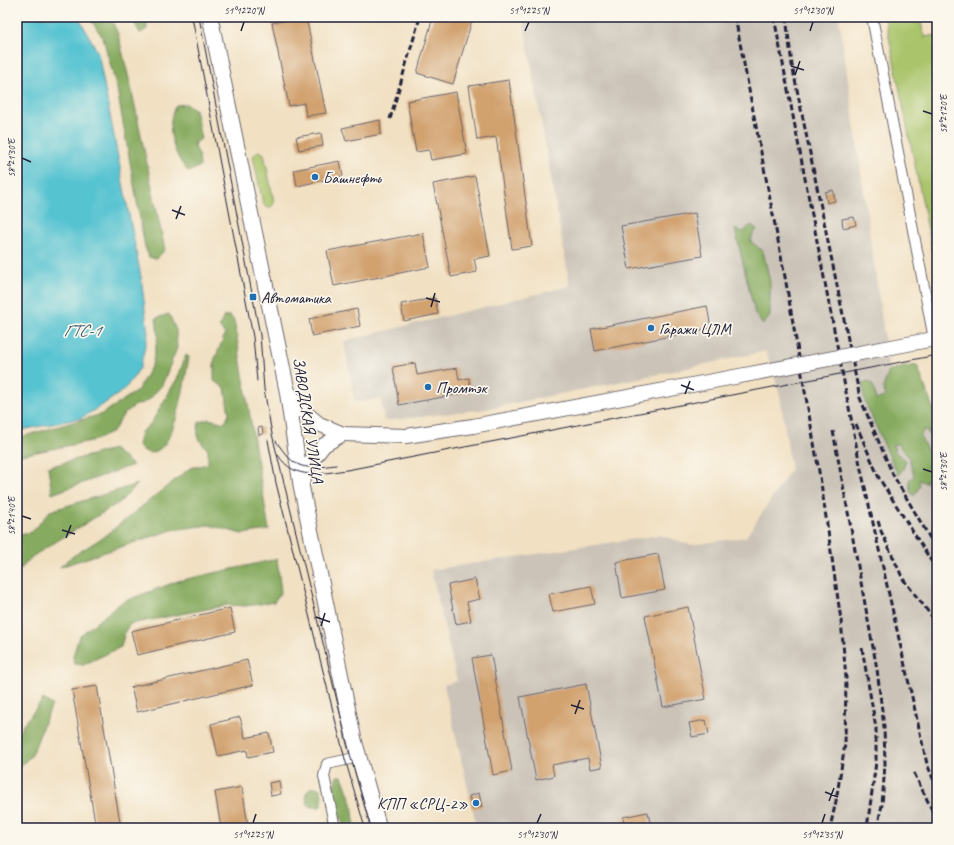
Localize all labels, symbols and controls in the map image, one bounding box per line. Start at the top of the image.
text: 51°12'20"N [224,4,266,17]
text: 51°12'25"N [509,4,551,17]
text: 51°12'30"N [793,4,835,17]
text: 58°21'20"E [937,93,950,133]
text: 58°21'30"E [5,137,18,177]
place label: Башнефть [323,168,383,188]
marker: Башнефть [310,172,320,182]
place label: Автоматика [261,288,332,308]
marker: Автоматика [248,292,258,302]
place label: Гаражи ЦЛМ [659,319,732,339]
water label: ГТС-1 [64,320,104,341]
marker: Гаражи ЦЛМ [646,323,656,333]
street label: ЗАВОДСКАЯ УЛИЦА [288,356,328,485]
place label: Промтэк [436,378,489,398]
marker: Промтэк [423,382,433,392]
text: 58°21'30"E [937,451,950,491]
text: 58°21'40"E [5,495,18,535]
place label: КПП «СРЦ-2» [377,794,468,814]
marker: КПП «СРЦ-2» [471,798,481,808]
text: 51°12'25"N [233,828,275,841]
text: 51°12'30"N [517,828,559,841]
text: 51°12'35"N [802,828,844,841]

